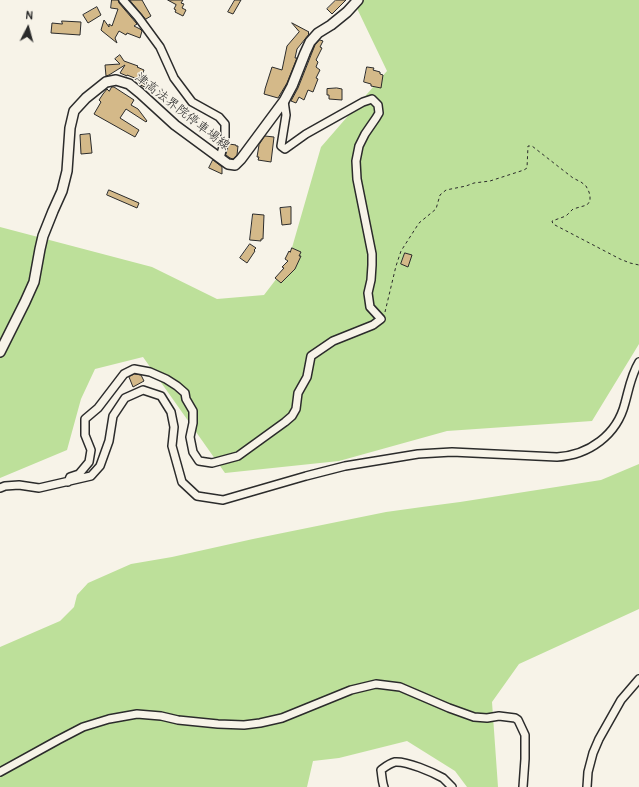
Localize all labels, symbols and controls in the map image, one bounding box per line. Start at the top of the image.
north arrow [8,8,48,48]
text: N [25,9,34,22]
street label: 津高法界院停車場線 [131,70,233,154]

